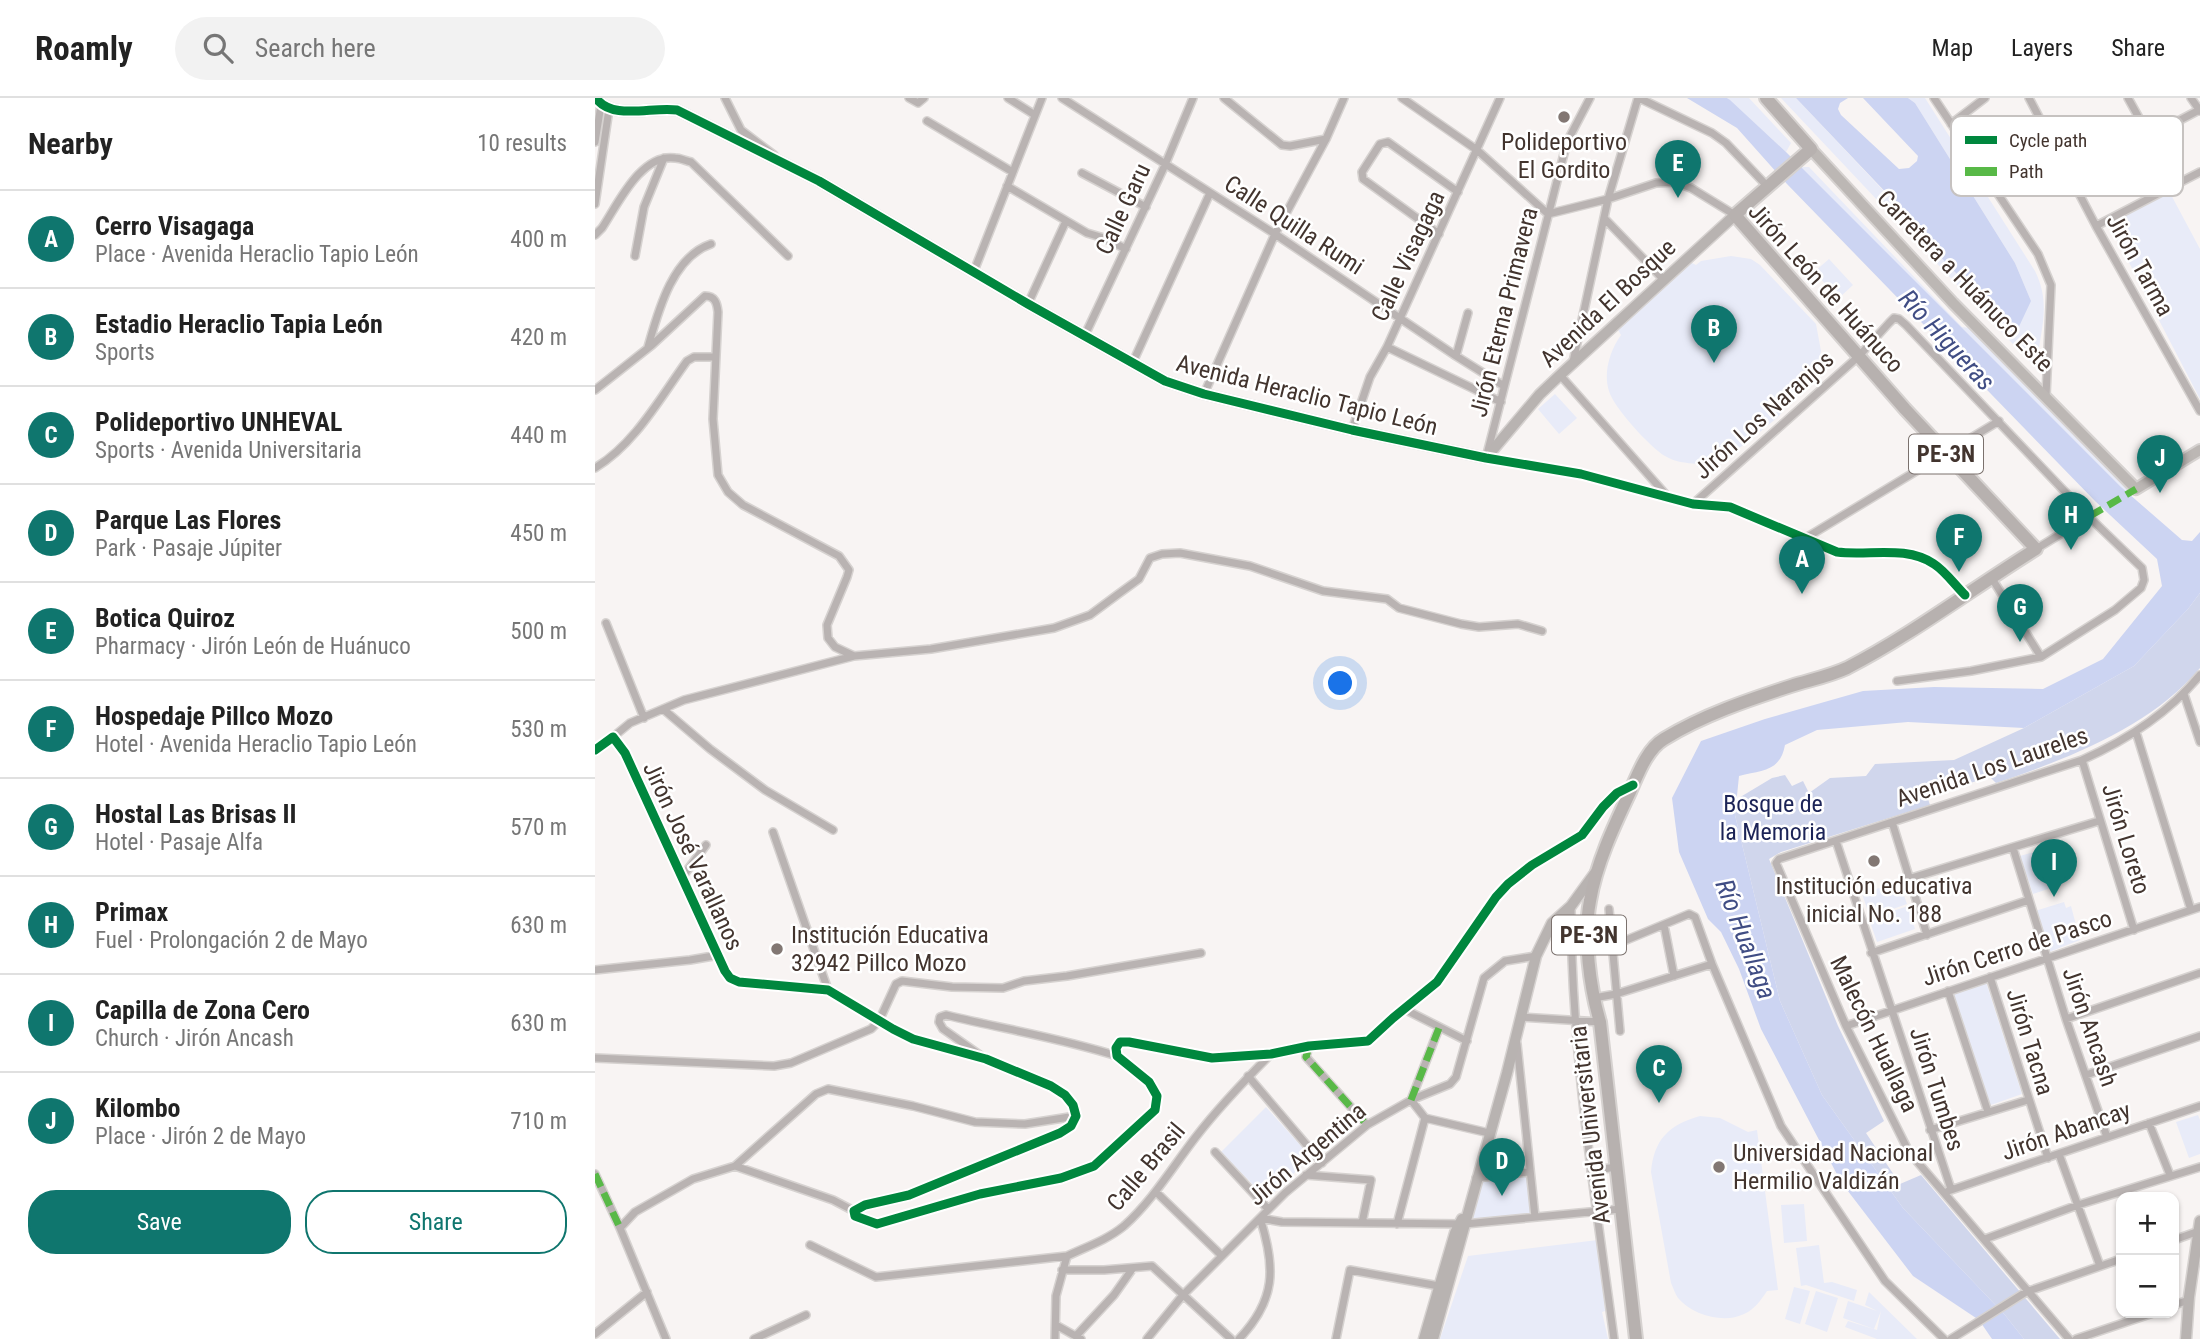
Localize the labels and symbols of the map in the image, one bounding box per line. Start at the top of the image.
marker: Polideportivo El Gordito [1556,109,1572,125]
legend [1951,116,2183,196]
place label: Polideportivo El Gordito [1501,128,1627,184]
text: Cycle path [2009,129,2087,152]
pin: E [1655,140,1701,198]
street label: Calle Garu [1090,159,1156,259]
text: Path [2009,160,2043,183]
street label: Calle Quilla Rumi [1219,170,1369,280]
street label: Carretera a Huánuco Este [1871,185,2059,377]
street label: Calle Visagaga [1366,186,1450,326]
street label: Jirón León de Huánuco [1743,198,1909,378]
street label: Jirón Eterna Primavera [1464,204,1544,420]
street label: Jirón Tarma [2100,209,2180,321]
street label: Avenida El Bosque [1535,233,1681,373]
water label: Río Higueras [1893,283,2001,397]
pin: B [1691,305,1737,363]
street label: Jirón Los Naranjos [1688,345,1840,485]
street label: Avenida Heraclio Tapio León [1173,349,1441,441]
road number: PE-3N [1909,434,1983,474]
pin: J [2137,435,2183,493]
pin: H [2048,492,2094,550]
pin: F [1936,514,1982,572]
pin: A [1779,536,1825,594]
pin: G [1997,584,2043,642]
your location [1323,666,1357,700]
street label: Avenida Los Laureles [1892,721,2092,813]
street label: Jirón José Varallanos [637,757,749,955]
street label: Jirón Loreto [2096,780,2156,898]
park label: Bosque de la Memoria [1720,790,1826,846]
pin: I [2031,839,2077,897]
marker: Institución educativa inicial No. 188 [1866,853,1882,869]
place label: Institución educativa inicial No. 188 [1775,872,1973,928]
water label: Río Huallaga [1709,875,1783,1003]
street label: Jirón Cerro de Pasco [1919,904,2115,992]
road number: PE-3N [1552,916,1626,954]
place label: Institución Educativa 32942 Pillco Mozo [791,921,989,977]
marker: Institución Educativa 32942 Pillco Mozo [769,941,785,957]
street label: Malecón Huallaga [1824,951,1924,1117]
street label: Jirón Ancash [2057,964,2123,1090]
street label: Jirón Tacna [2001,985,2059,1099]
street label: Avenida Universitaria [1564,1024,1616,1226]
street label: Jirón Tumbes [1904,1024,1970,1154]
pin: C [1636,1045,1682,1103]
street label: Jirón Abancay [1998,1096,2134,1166]
street label: Jirón Argentina [1243,1097,1371,1211]
street label: Calle Brasil [1101,1117,1191,1217]
pin: D [1479,1138,1525,1196]
place label: Universidad Nacional Hermilio Valdizán [1733,1139,1933,1195]
marker: Universidad Nacional Hermilio Valdizán [1711,1159,1727,1175]

